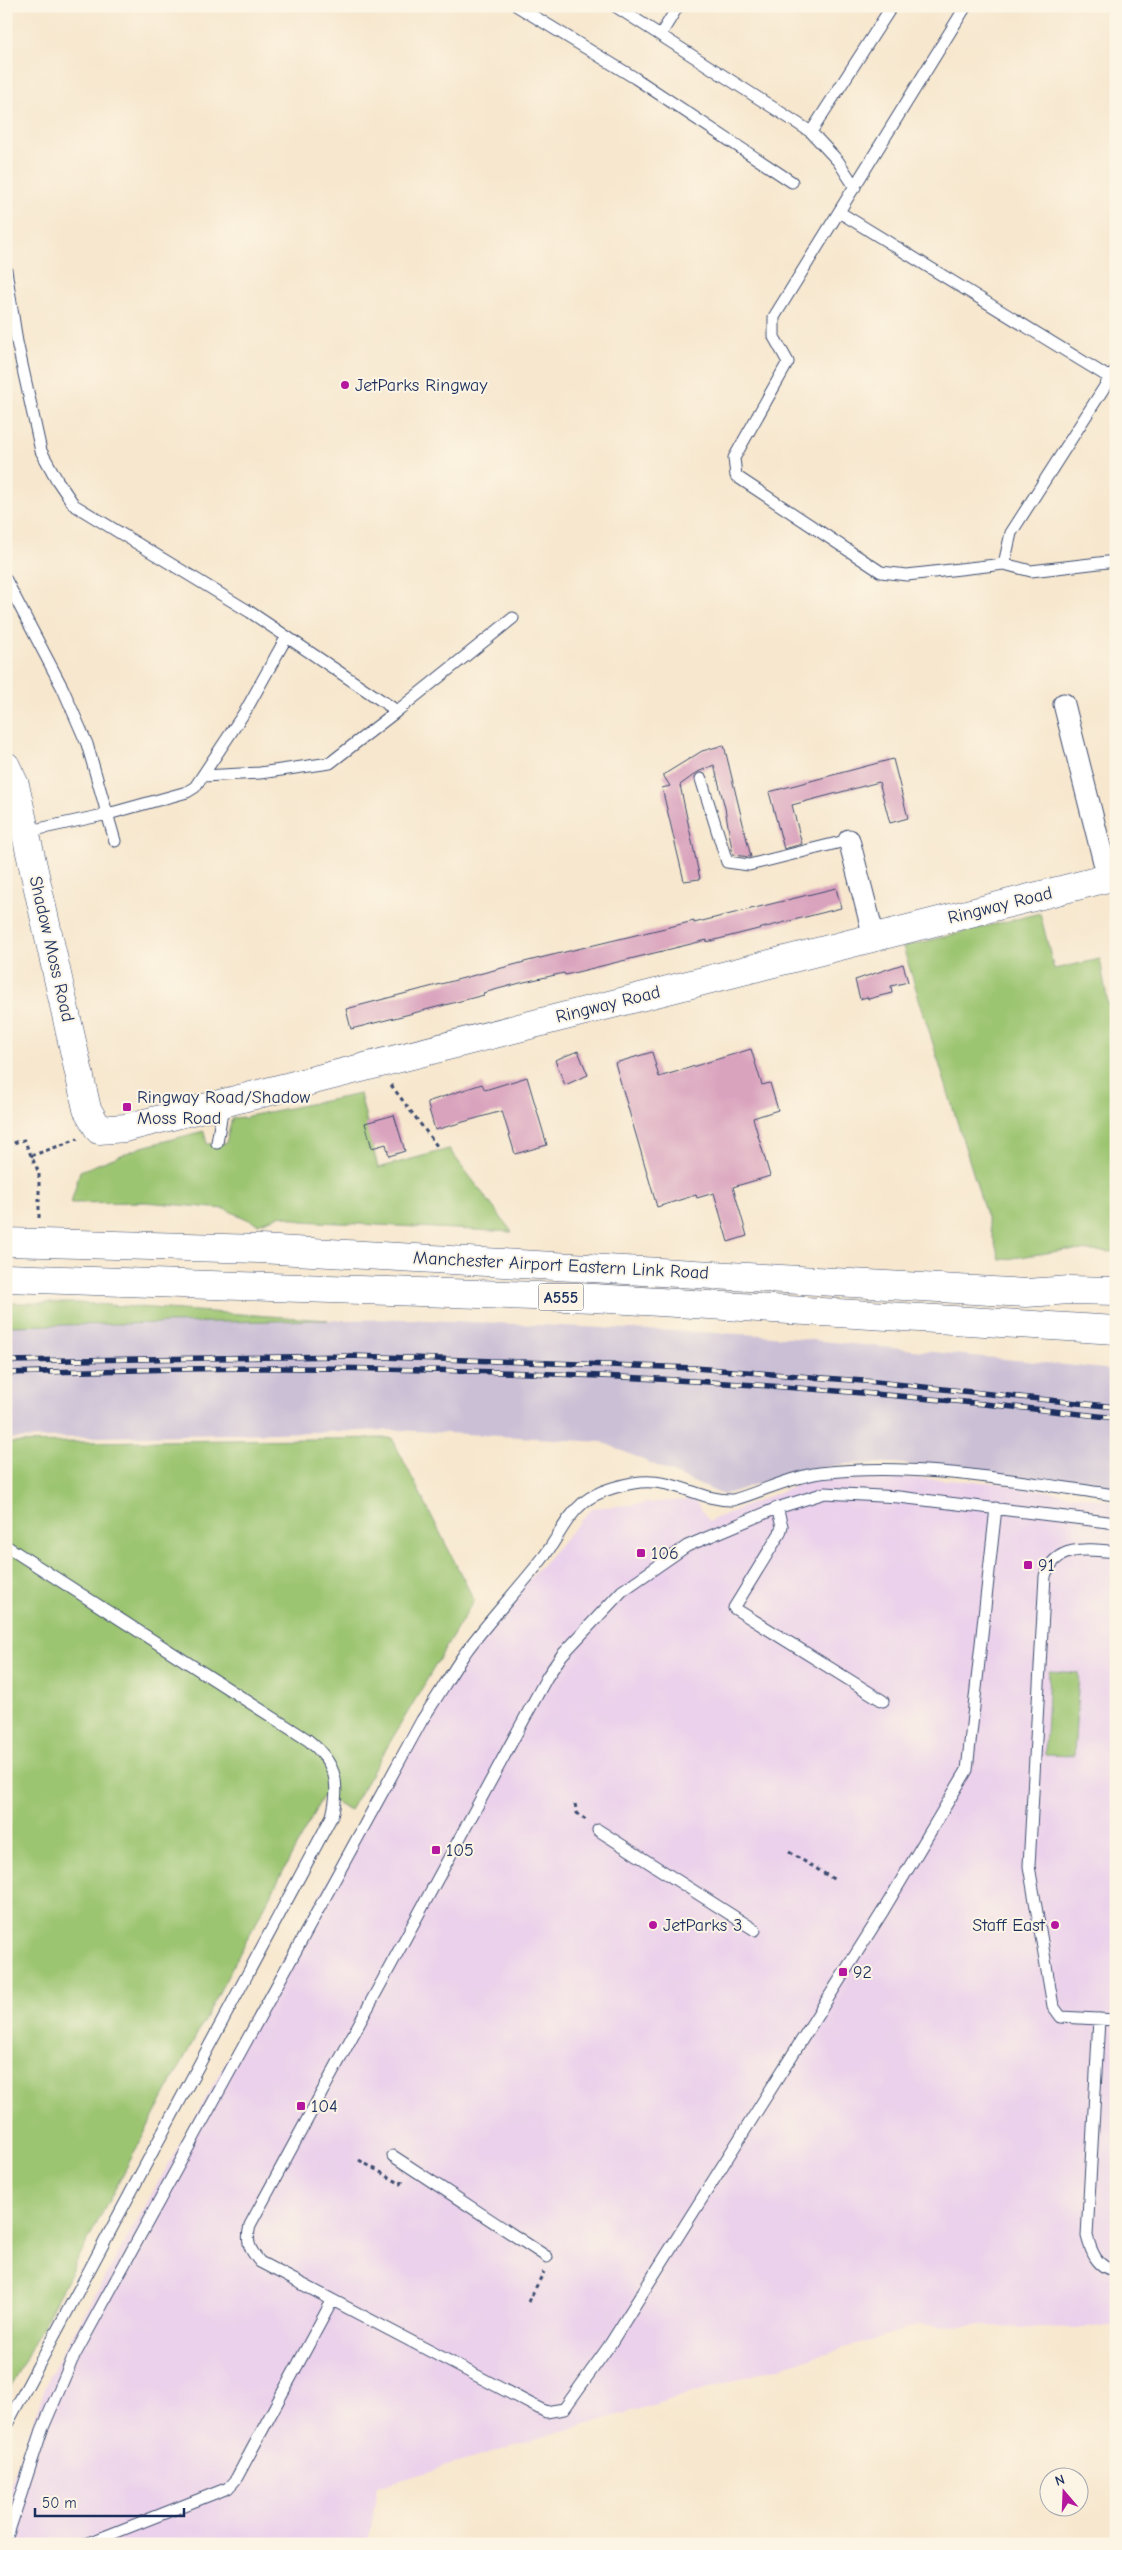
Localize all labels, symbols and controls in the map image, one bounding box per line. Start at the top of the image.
place label: JetParks Ringway [355,375,488,396]
marker: JetParks Ringway [339,379,351,391]
street label: Shadow Moss Road [25,874,78,1024]
street label: Ringway Road [946,882,1055,929]
street label: Ringway Road [554,981,663,1028]
place label: Ringway Road/Shadow Moss Road [137,1087,311,1129]
marker: Ringway Road/Shadow Moss Road [121,1101,133,1113]
street label: Manchester Airport Eastern Link Road [413,1247,709,1284]
road number: A555 [538,1284,584,1310]
place label: 106 [651,1543,679,1564]
marker: 106 [635,1547,647,1559]
place label: 91 [1038,1555,1055,1576]
marker: 91 [1022,1559,1034,1571]
place label: 105 [446,1840,474,1861]
marker: 105 [430,1844,442,1856]
place label: JetParks 3 [663,1915,742,1936]
place label: Staff East [972,1915,1046,1936]
marker: JetParks 3 [647,1919,659,1931]
marker: Staff East [1049,1919,1061,1931]
place label: 92 [853,1962,872,1983]
marker: 92 [837,1966,849,1978]
place label: 104 [311,2096,338,2117]
marker: 104 [295,2100,307,2112]
north arrow [1040,2468,1090,2518]
text: N [1053,2471,1067,2490]
scale bar [35,2485,184,2517]
text: 50 m [42,2494,77,2512]

